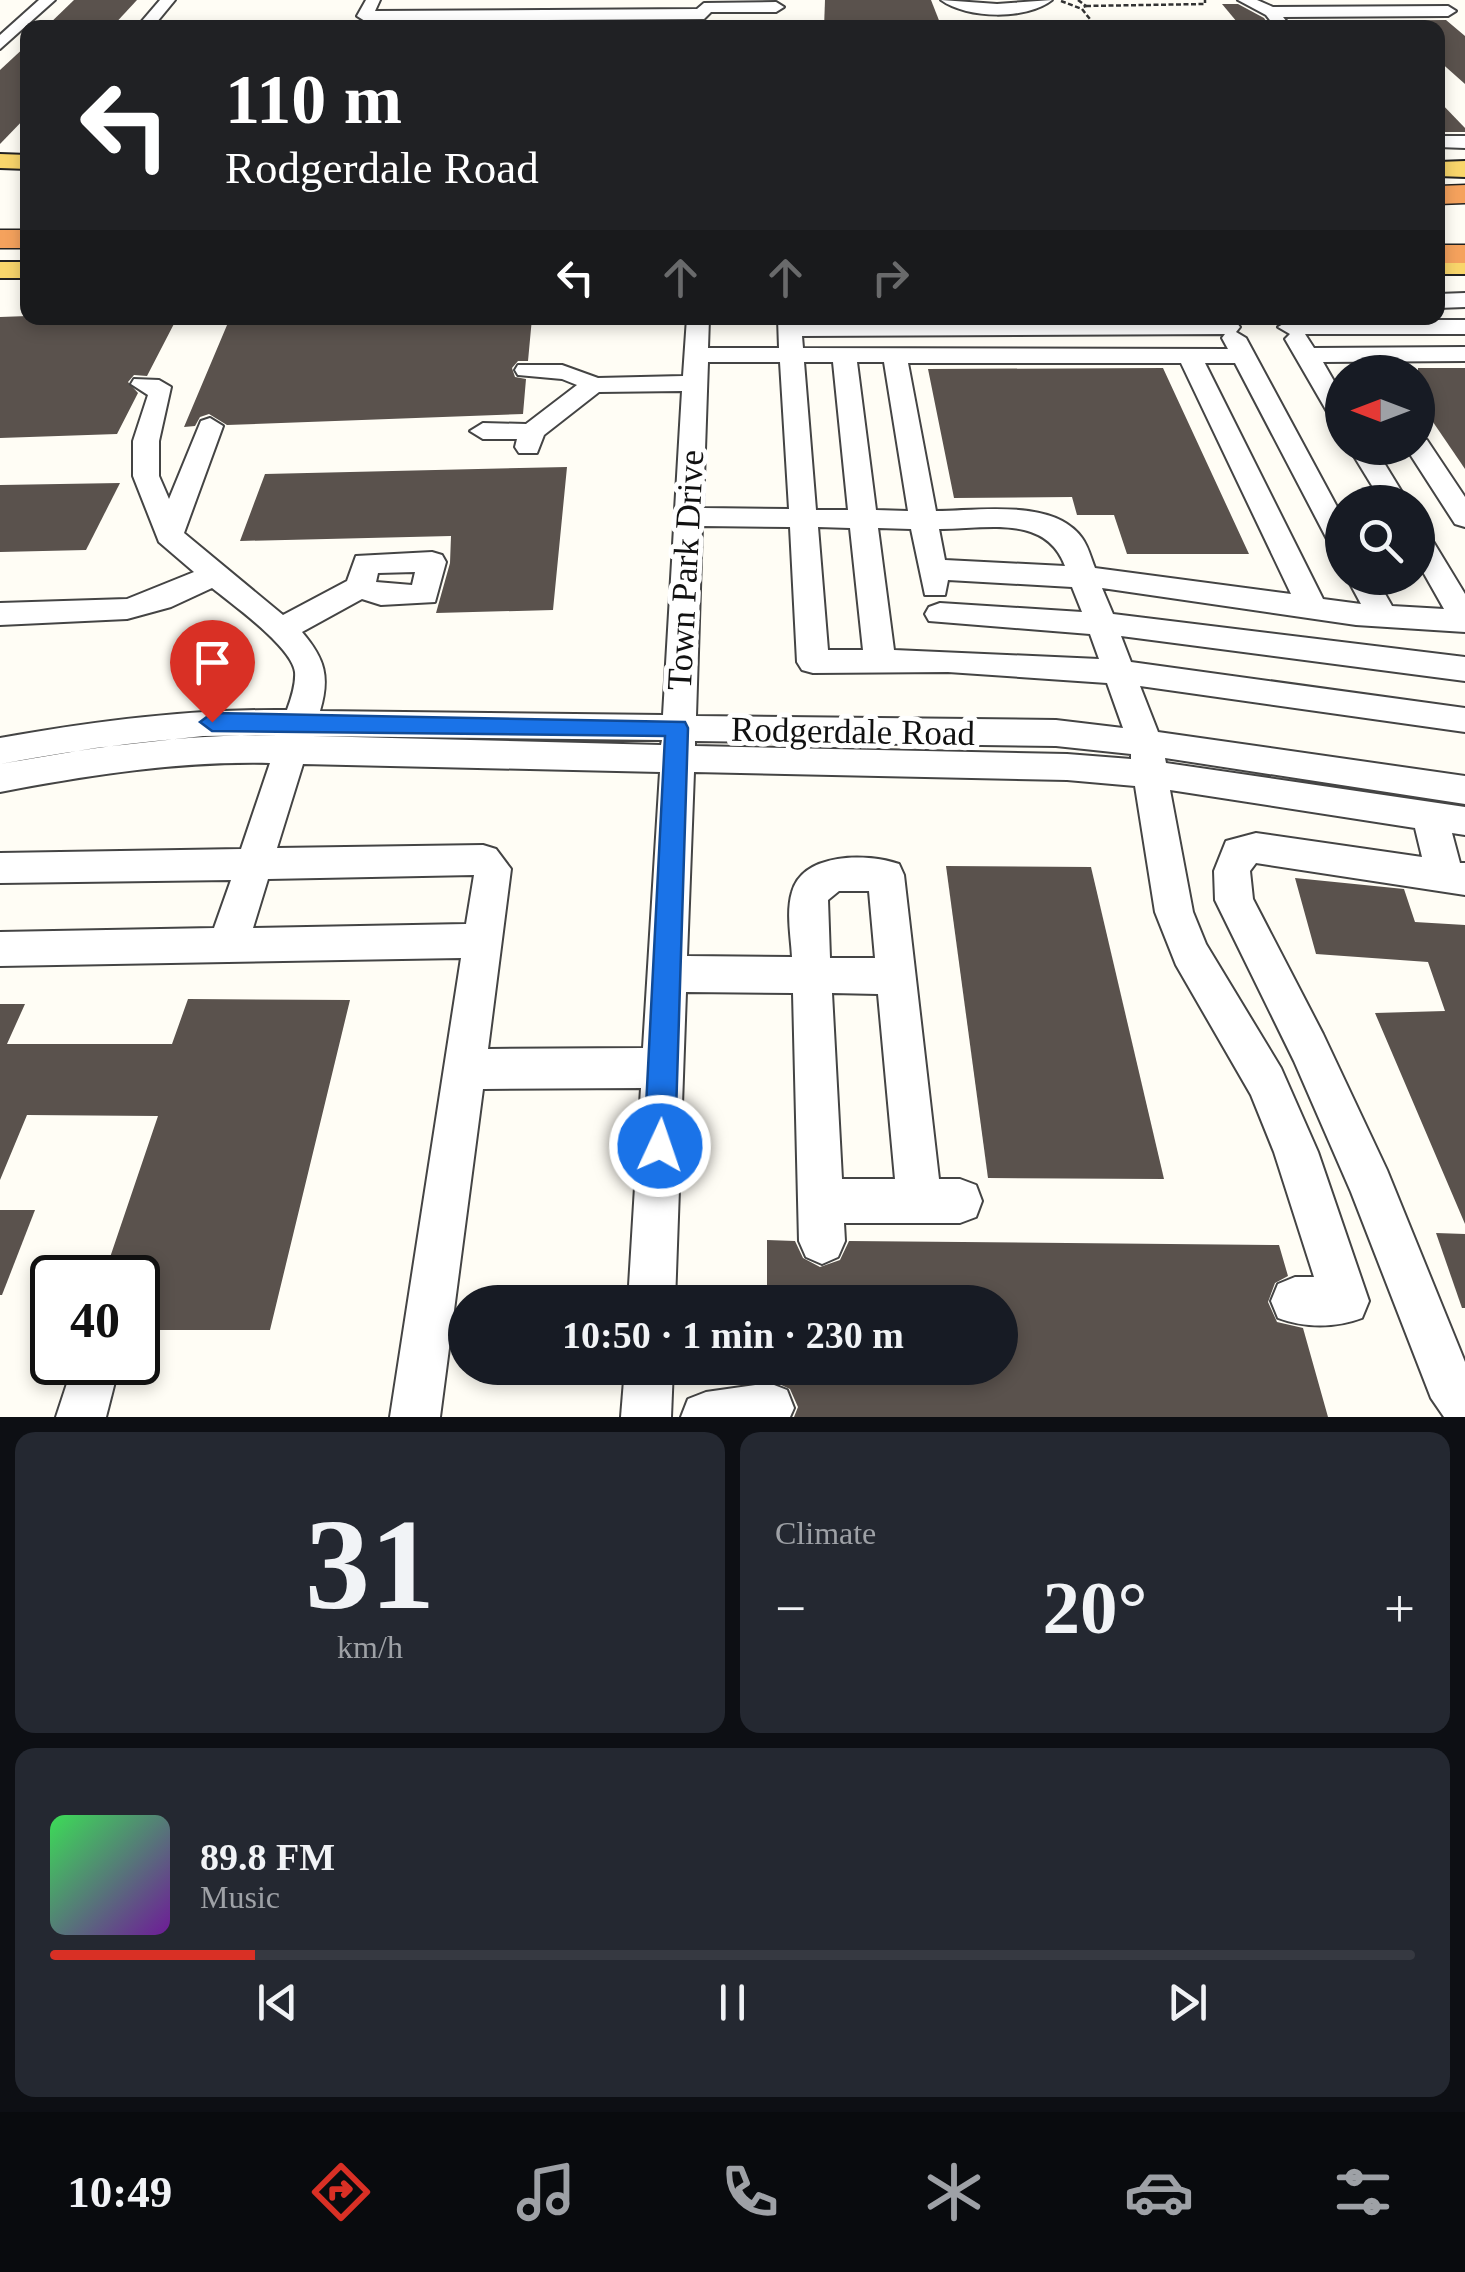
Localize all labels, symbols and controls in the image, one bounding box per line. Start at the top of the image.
icon: left [60,60,190,190]
text: 110 m [225,61,402,138]
text: Rodgerdale Road [225,143,539,193]
icon: left [548,250,603,305]
icon: ahead [653,250,708,305]
icon: ahead [758,250,813,305]
icon: right [863,250,918,305]
north arrow [1325,355,1435,465]
map controls [1325,355,1435,595]
street label: Town Park Drive [660,449,711,691]
button: search [1325,485,1435,595]
pin [170,620,255,723]
icon: arrive [185,635,240,690]
street label: Rodgerdale Road [731,710,976,753]
position arrow [608,1094,712,1198]
speed limit sign: 40 [30,1255,160,1385]
text: 10:50 · 1 min · 230 m [562,1314,904,1356]
text: 31 [305,1492,435,1636]
text: Climate [775,1515,876,1551]
text: 20° [1043,1566,1148,1649]
text: − [775,1578,806,1639]
text: + [1384,1578,1415,1639]
text: km/h [337,1629,403,1665]
text: 89.8 FM [200,1836,335,1878]
text: Music [200,1879,280,1915]
icon: previous [250,1975,305,2030]
icon: pause [705,1975,760,2030]
icon: next [1160,1975,1215,2030]
icon: directions [306,2157,376,2227]
icon: music [511,2157,581,2227]
icon: phone [715,2157,785,2227]
icon: climate [919,2157,989,2227]
icon: car [1124,2157,1194,2227]
icon: filters [1328,2157,1398,2227]
text: 10:49 [67,2167,172,2217]

